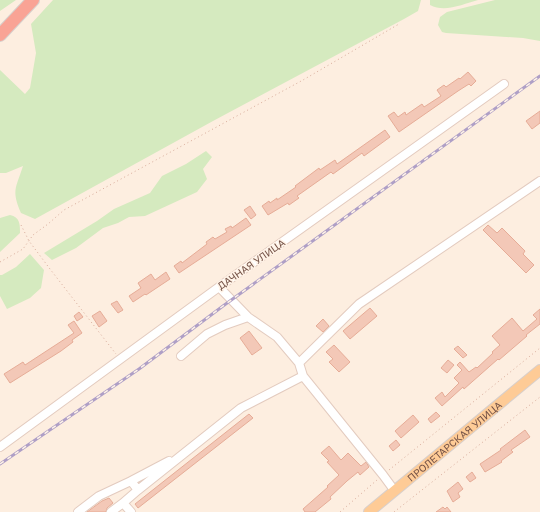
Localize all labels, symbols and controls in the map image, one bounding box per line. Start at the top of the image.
street label: ДАЧНАЯ УЛИЦА [215,236,287,292]
street label: ПРОЛЕТАРСКАЯ УЛИЦА [405,398,504,484]

